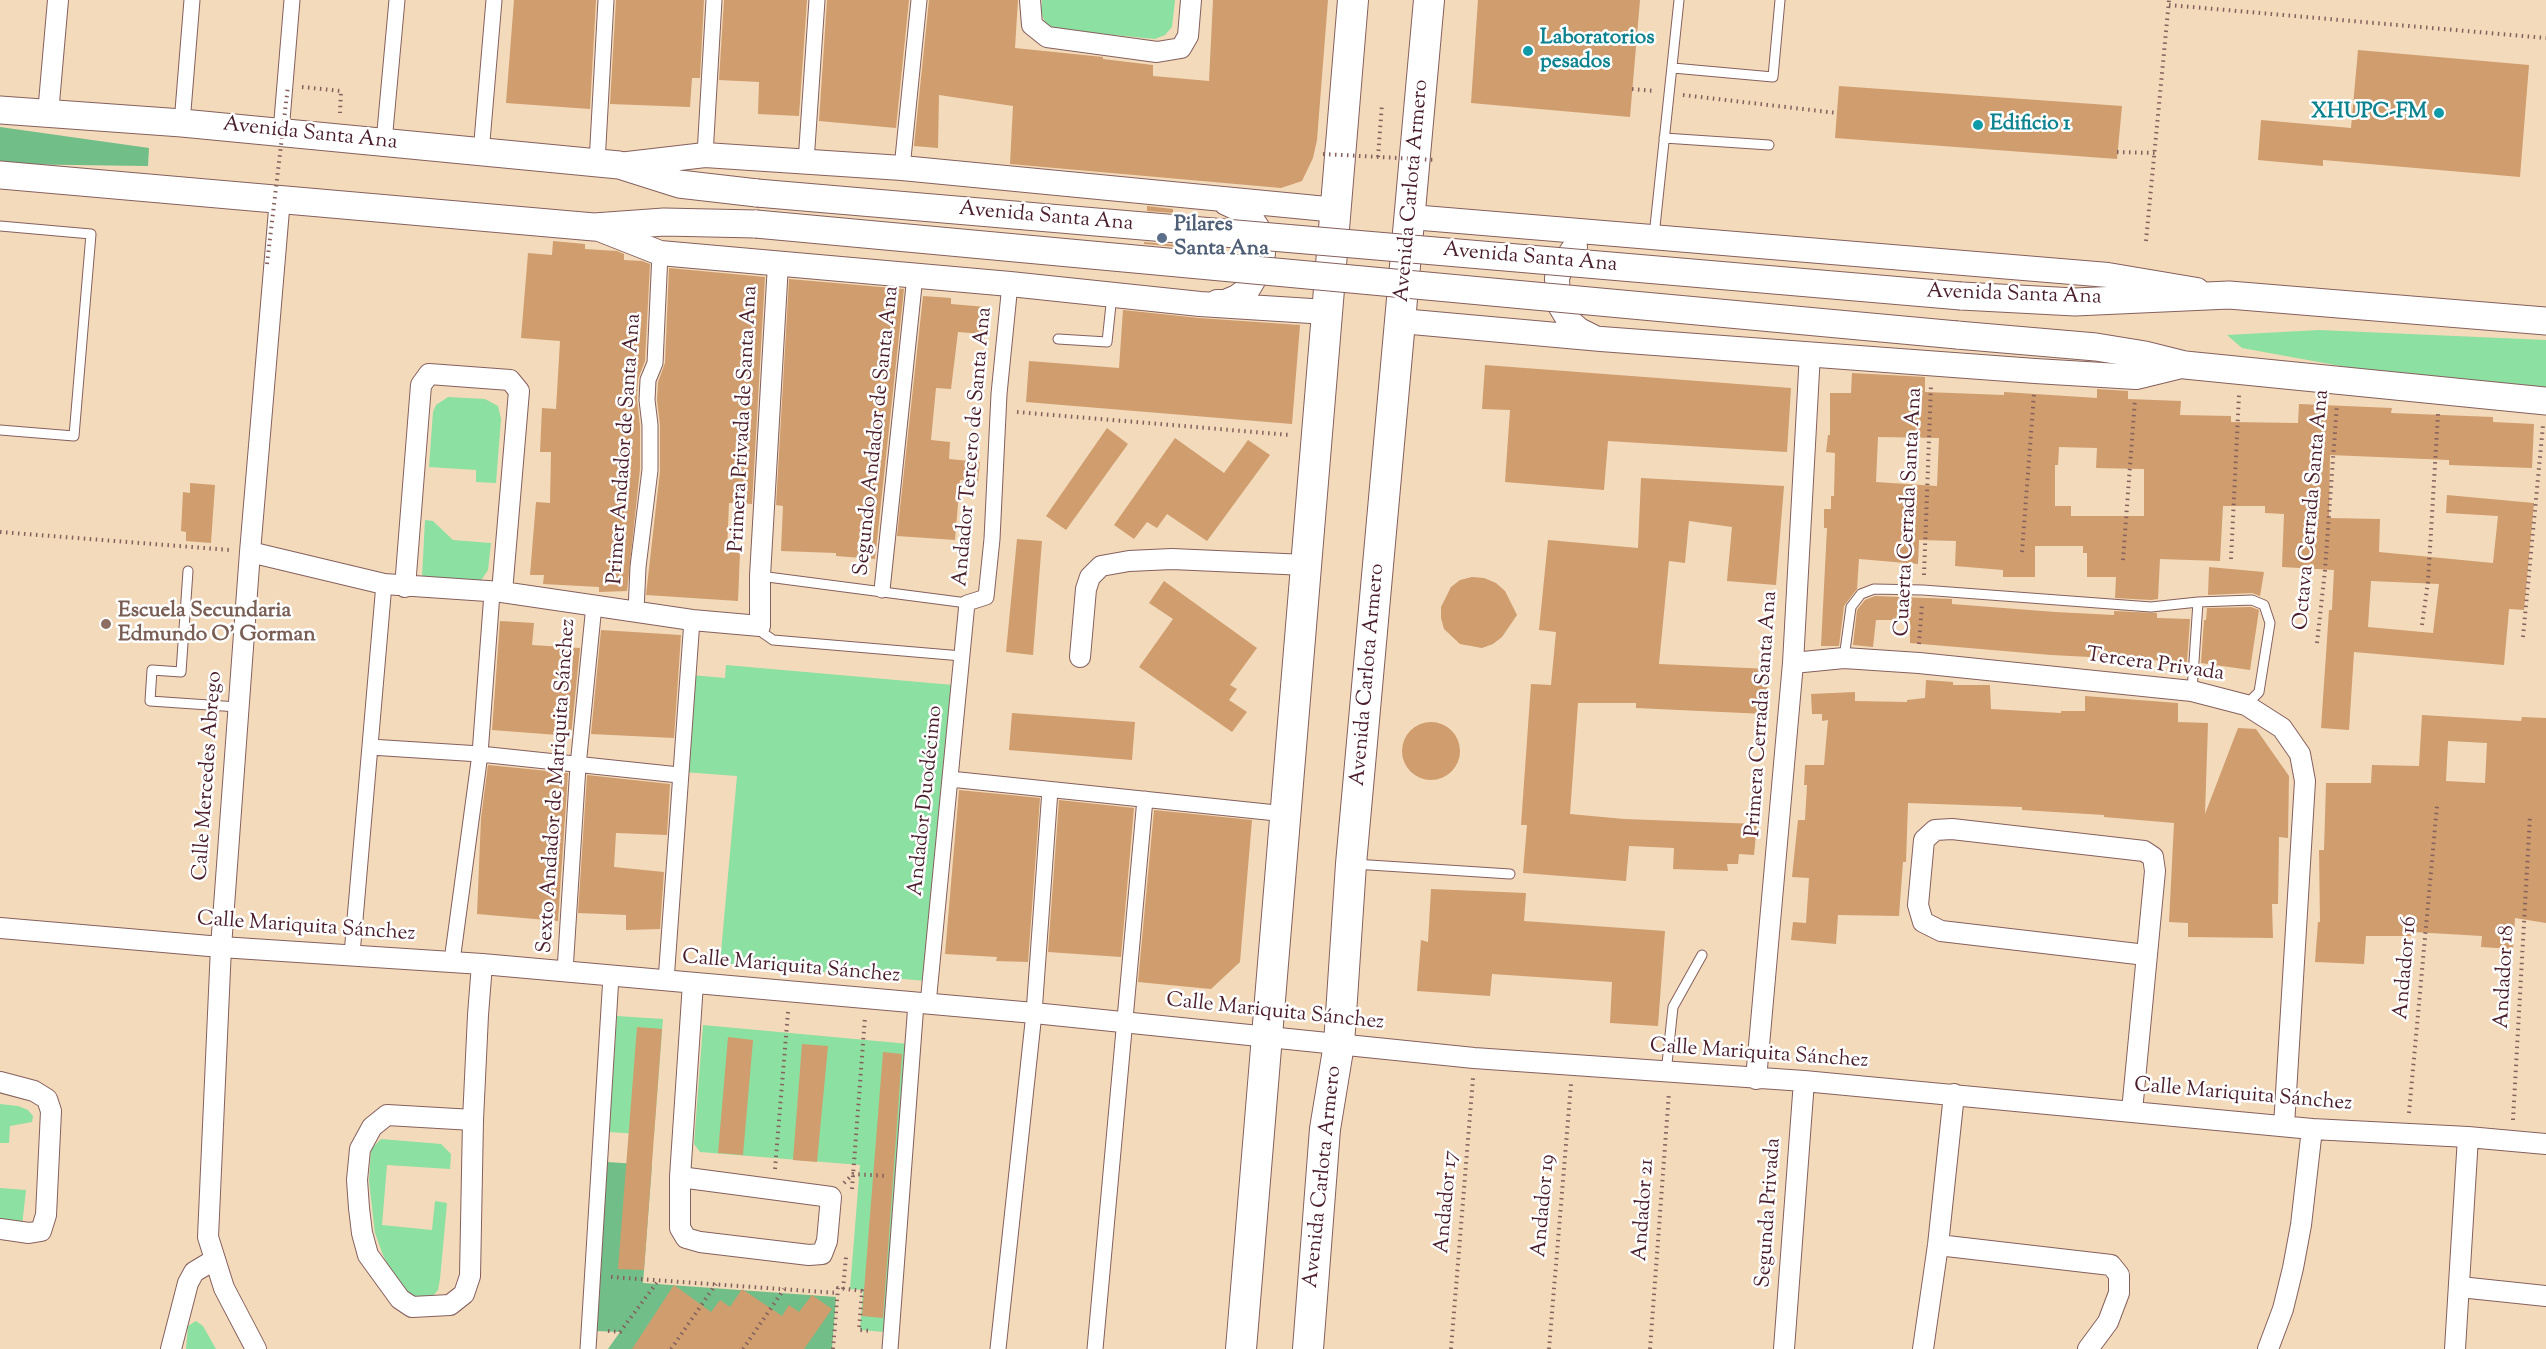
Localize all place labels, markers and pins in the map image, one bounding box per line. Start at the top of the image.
place label: Laboratorios pesados [1540,26,1655,76]
marker: Laboratorios pesados [1521,44,1535,58]
place label: XHUPC-FM [2311,100,2427,126]
marker: XHUPC-FM [2432,106,2446,120]
place label: Edificio 1 [1990,112,2070,138]
marker: Edificio 1 [1971,118,1985,132]
place label: Pilares Santa Ana [1174,213,1269,263]
marker: Pilares Santa Ana [1155,231,1169,245]
place label: Escuela Secundaria Edmundo O' Gorman [118,599,316,649]
marker: Escuela Secundaria Edmundo O' Gorman [99,617,113,631]

